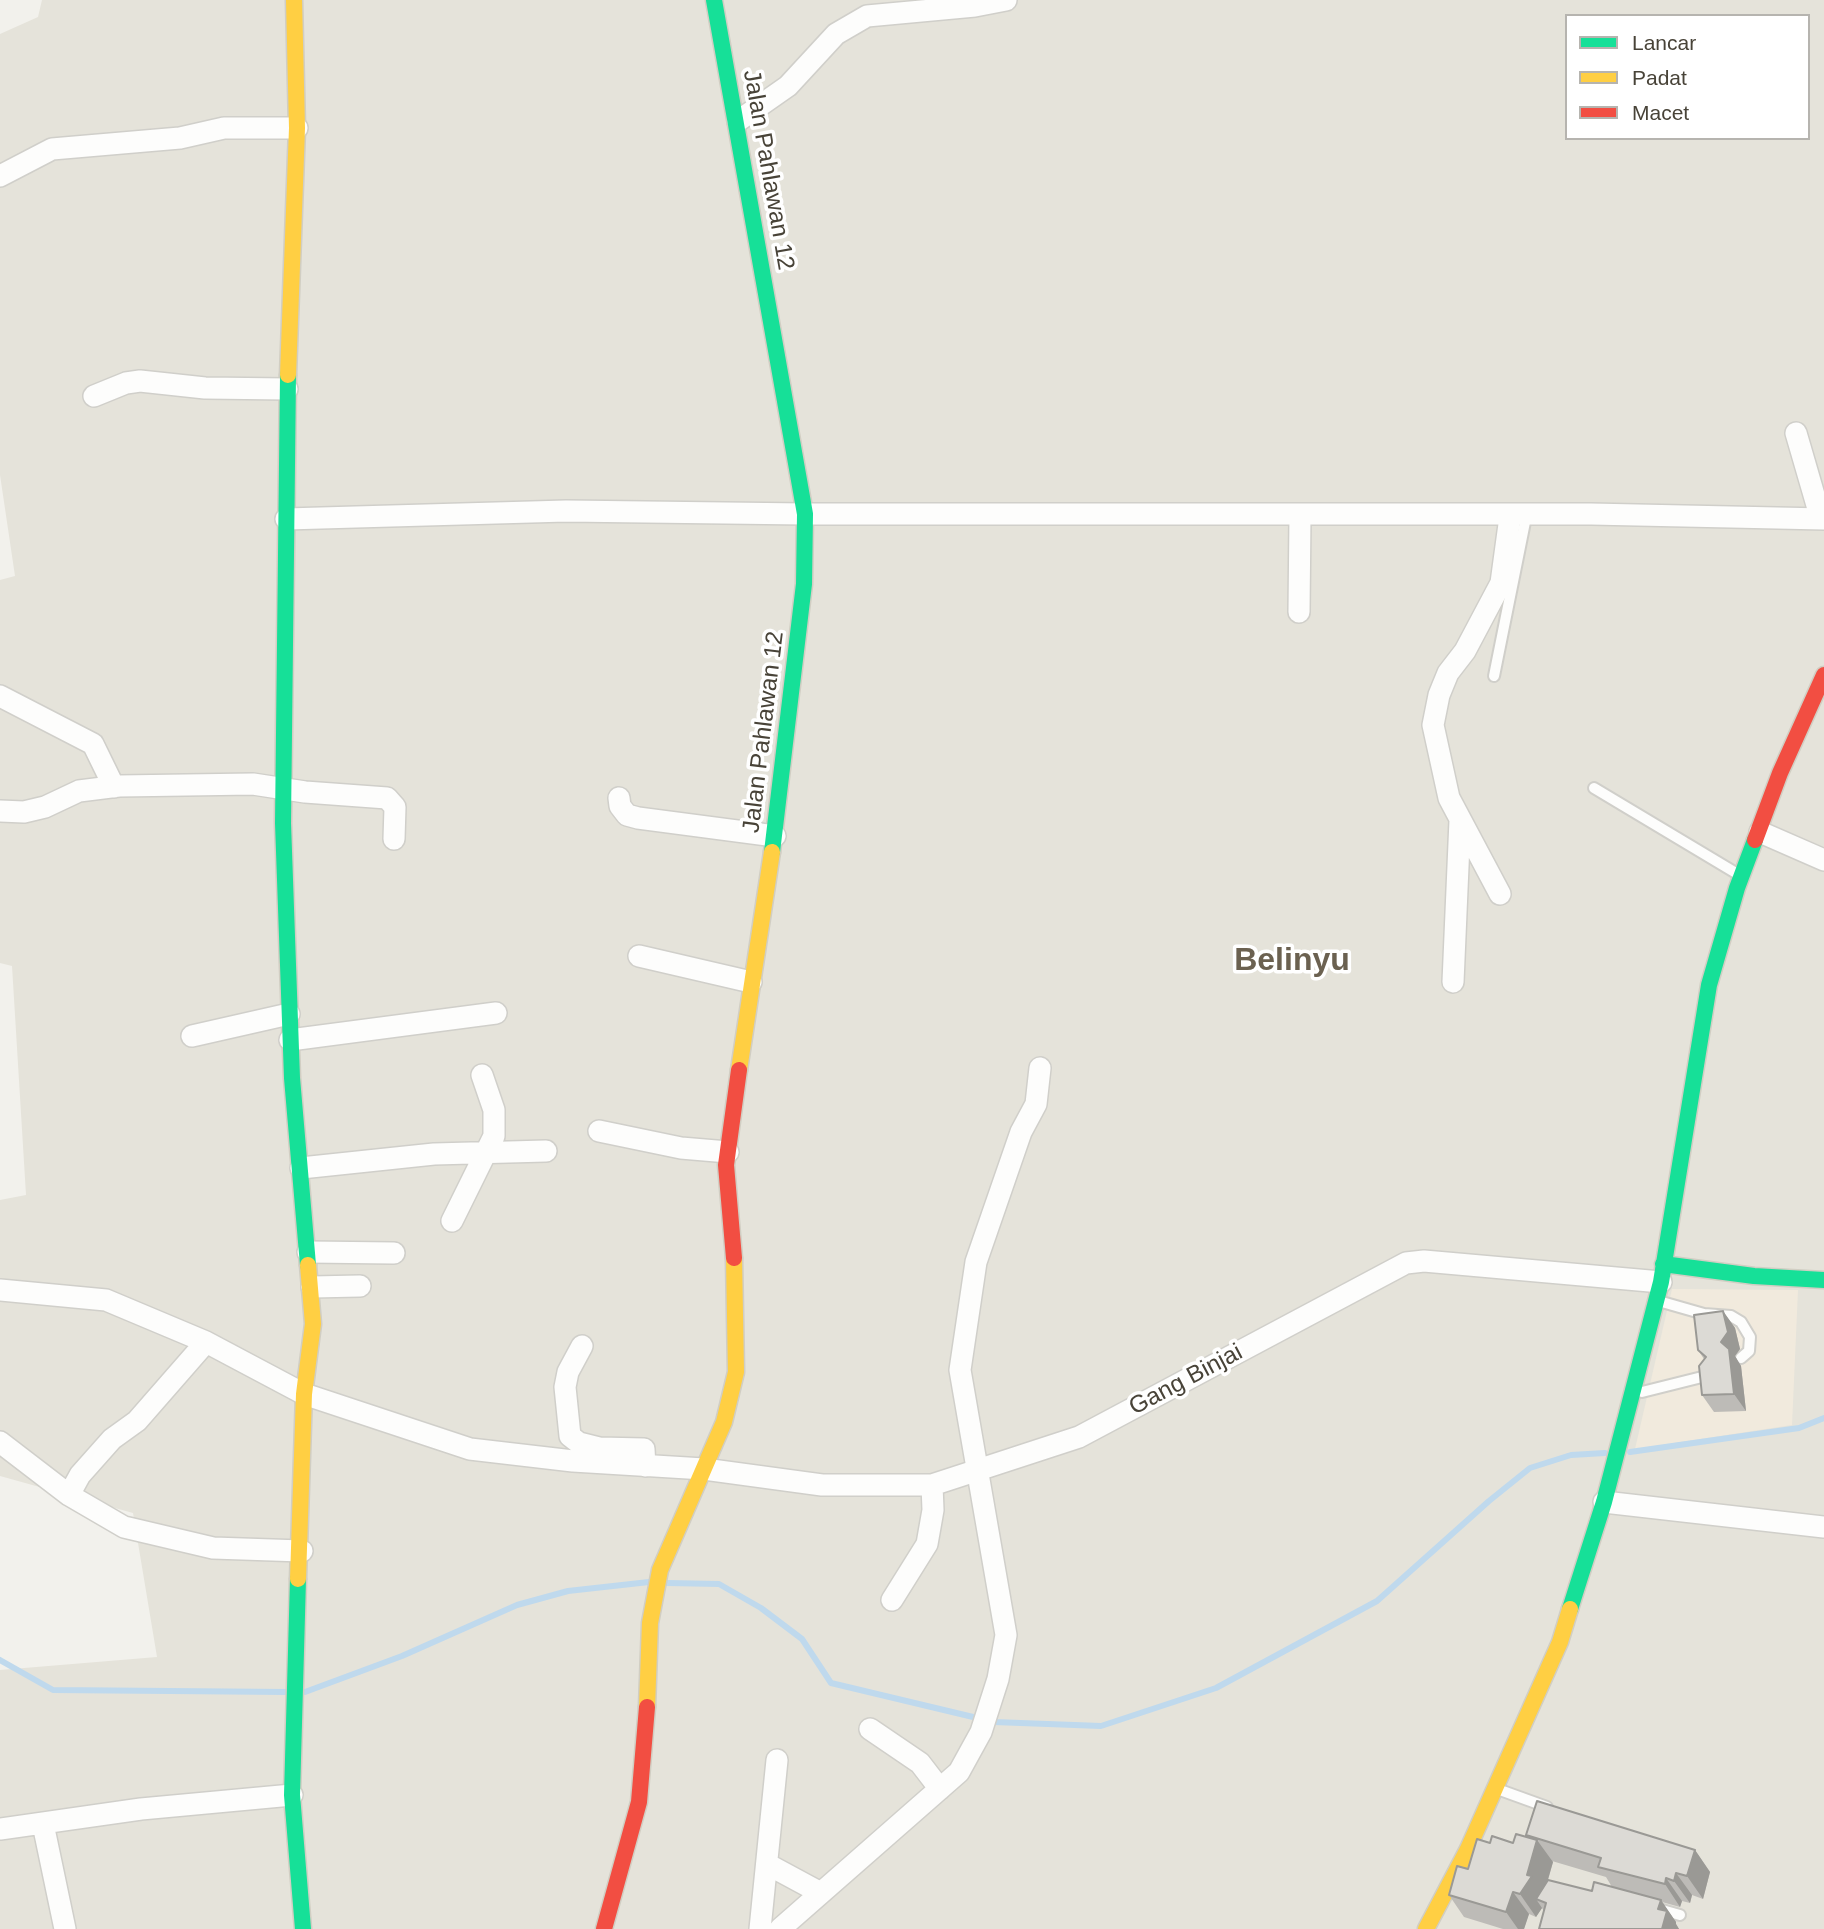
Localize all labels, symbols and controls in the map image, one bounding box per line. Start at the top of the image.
legend [1565,14,1810,140]
text: Lancar [1632,31,1696,54]
text: Padat [1632,66,1687,89]
street label: Jalan Pahlawan 12 [736,68,800,272]
text: Macet [1632,101,1689,124]
street label: Jalan Pahlawan 12 [737,630,791,834]
district label: Belinyu [1234,942,1350,980]
street label: Gang Binjai [1124,1338,1248,1422]

